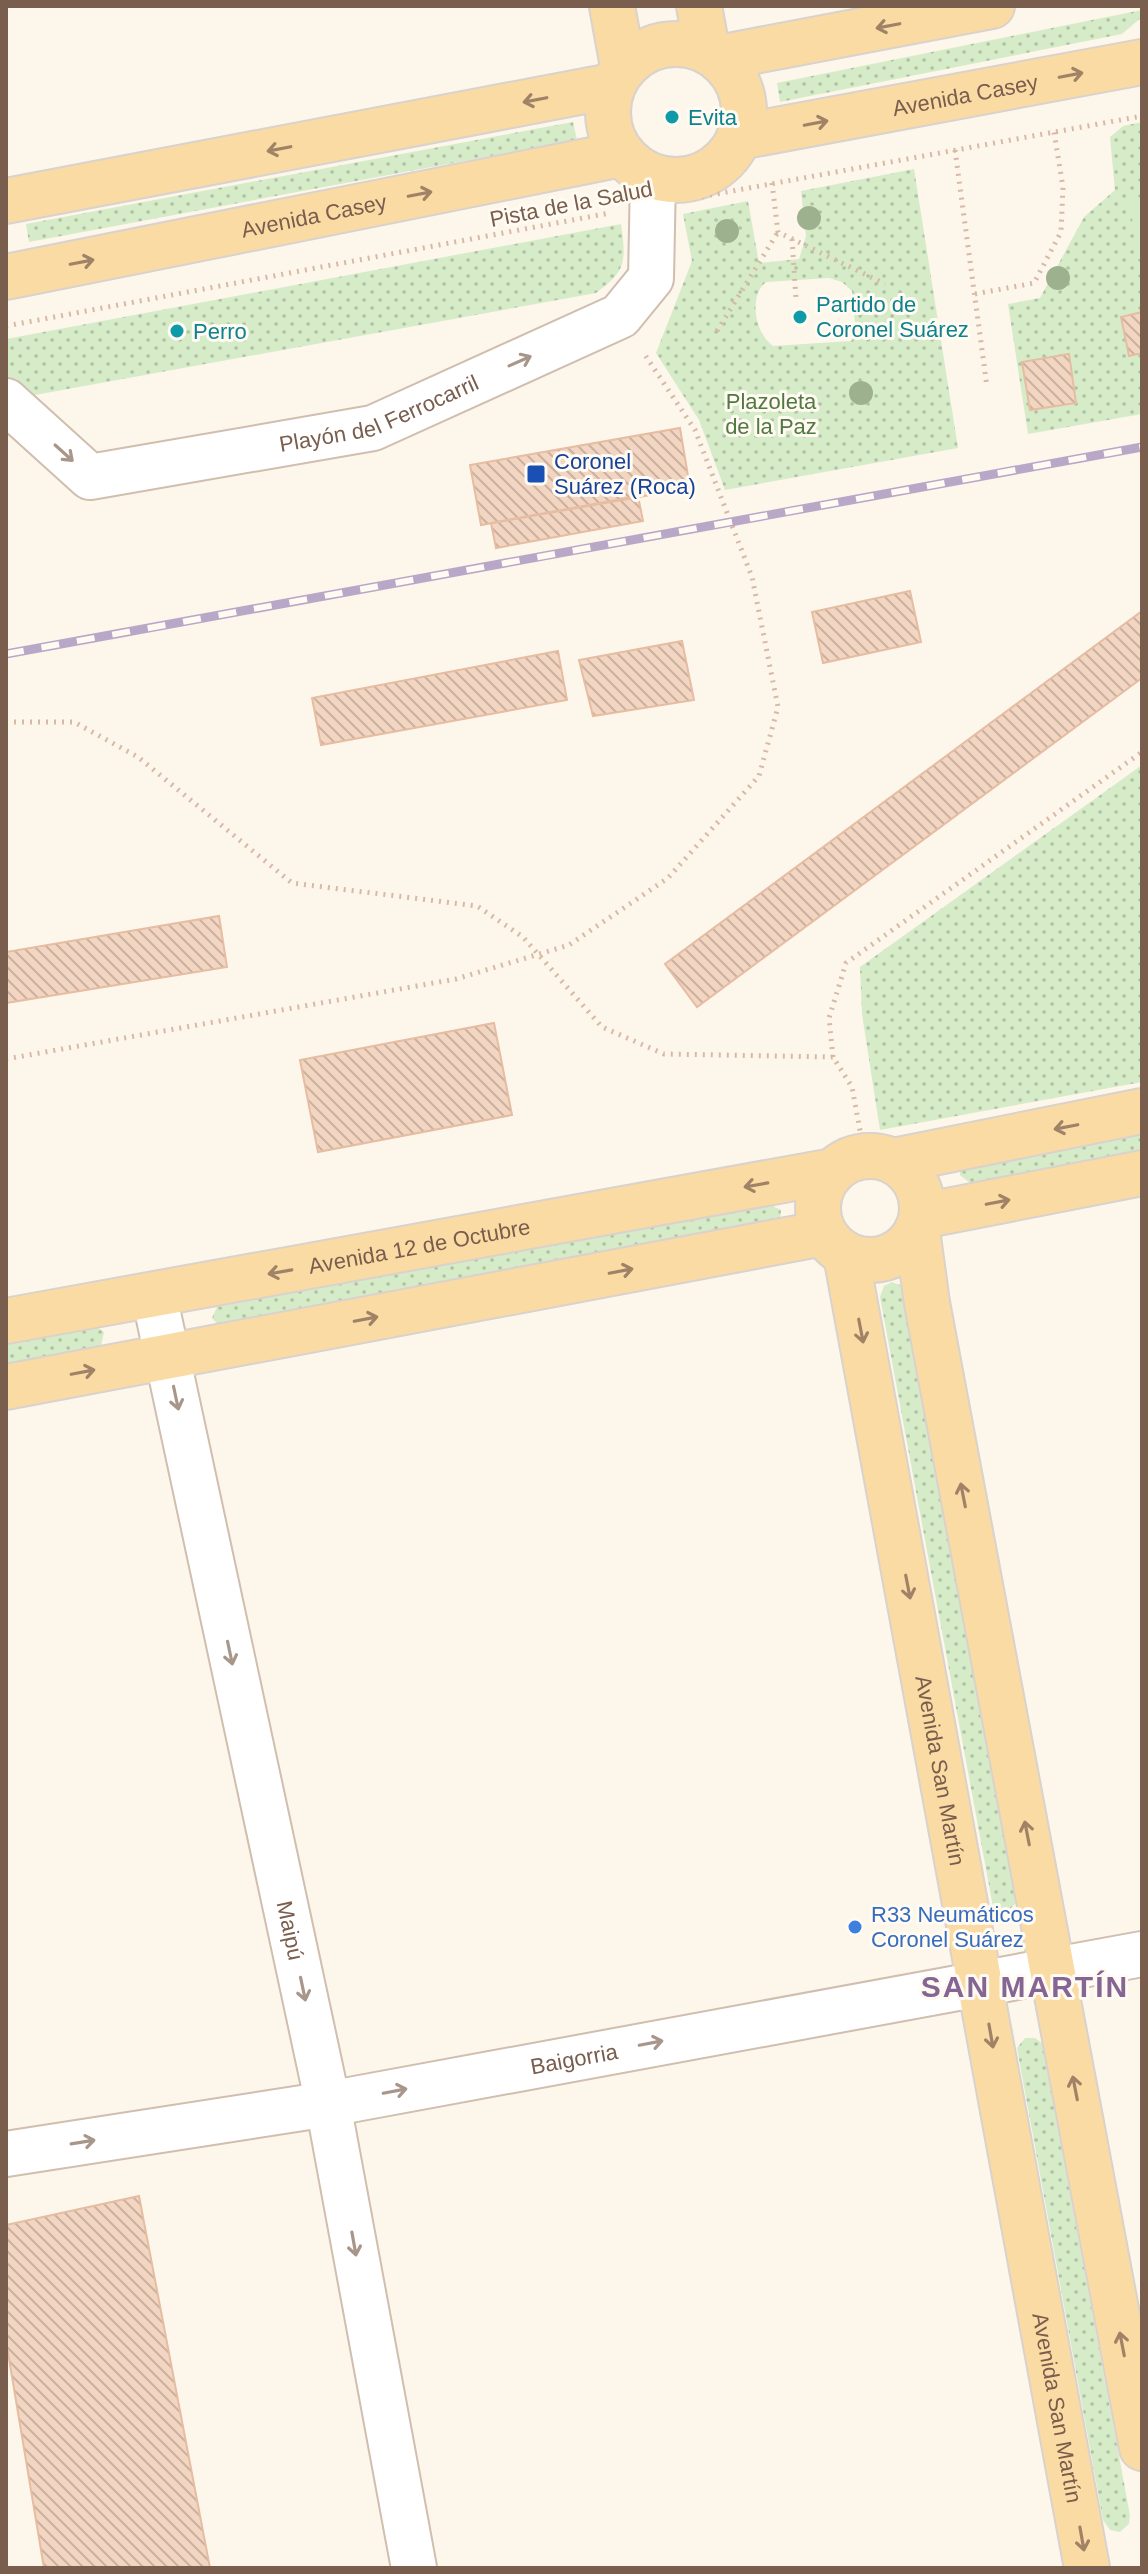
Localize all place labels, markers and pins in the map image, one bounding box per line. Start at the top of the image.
place label: Evita [688,105,738,130]
marker: Evita [663,108,681,126]
place label: Partido de Coronel Suárez [816,292,969,342]
marker: Partido de Coronel Suárez [791,308,809,326]
place label: Perro [193,319,247,344]
marker: Perro [168,322,186,340]
place label: Coronel Suárez (Roca) [554,449,696,499]
marker: Coronel Suárez (Roca) [525,463,547,485]
place label: R33 Neumáticos Coronel Suárez [871,1902,1034,1952]
marker: R33 Neumáticos Coronel Suárez [846,1918,864,1936]

